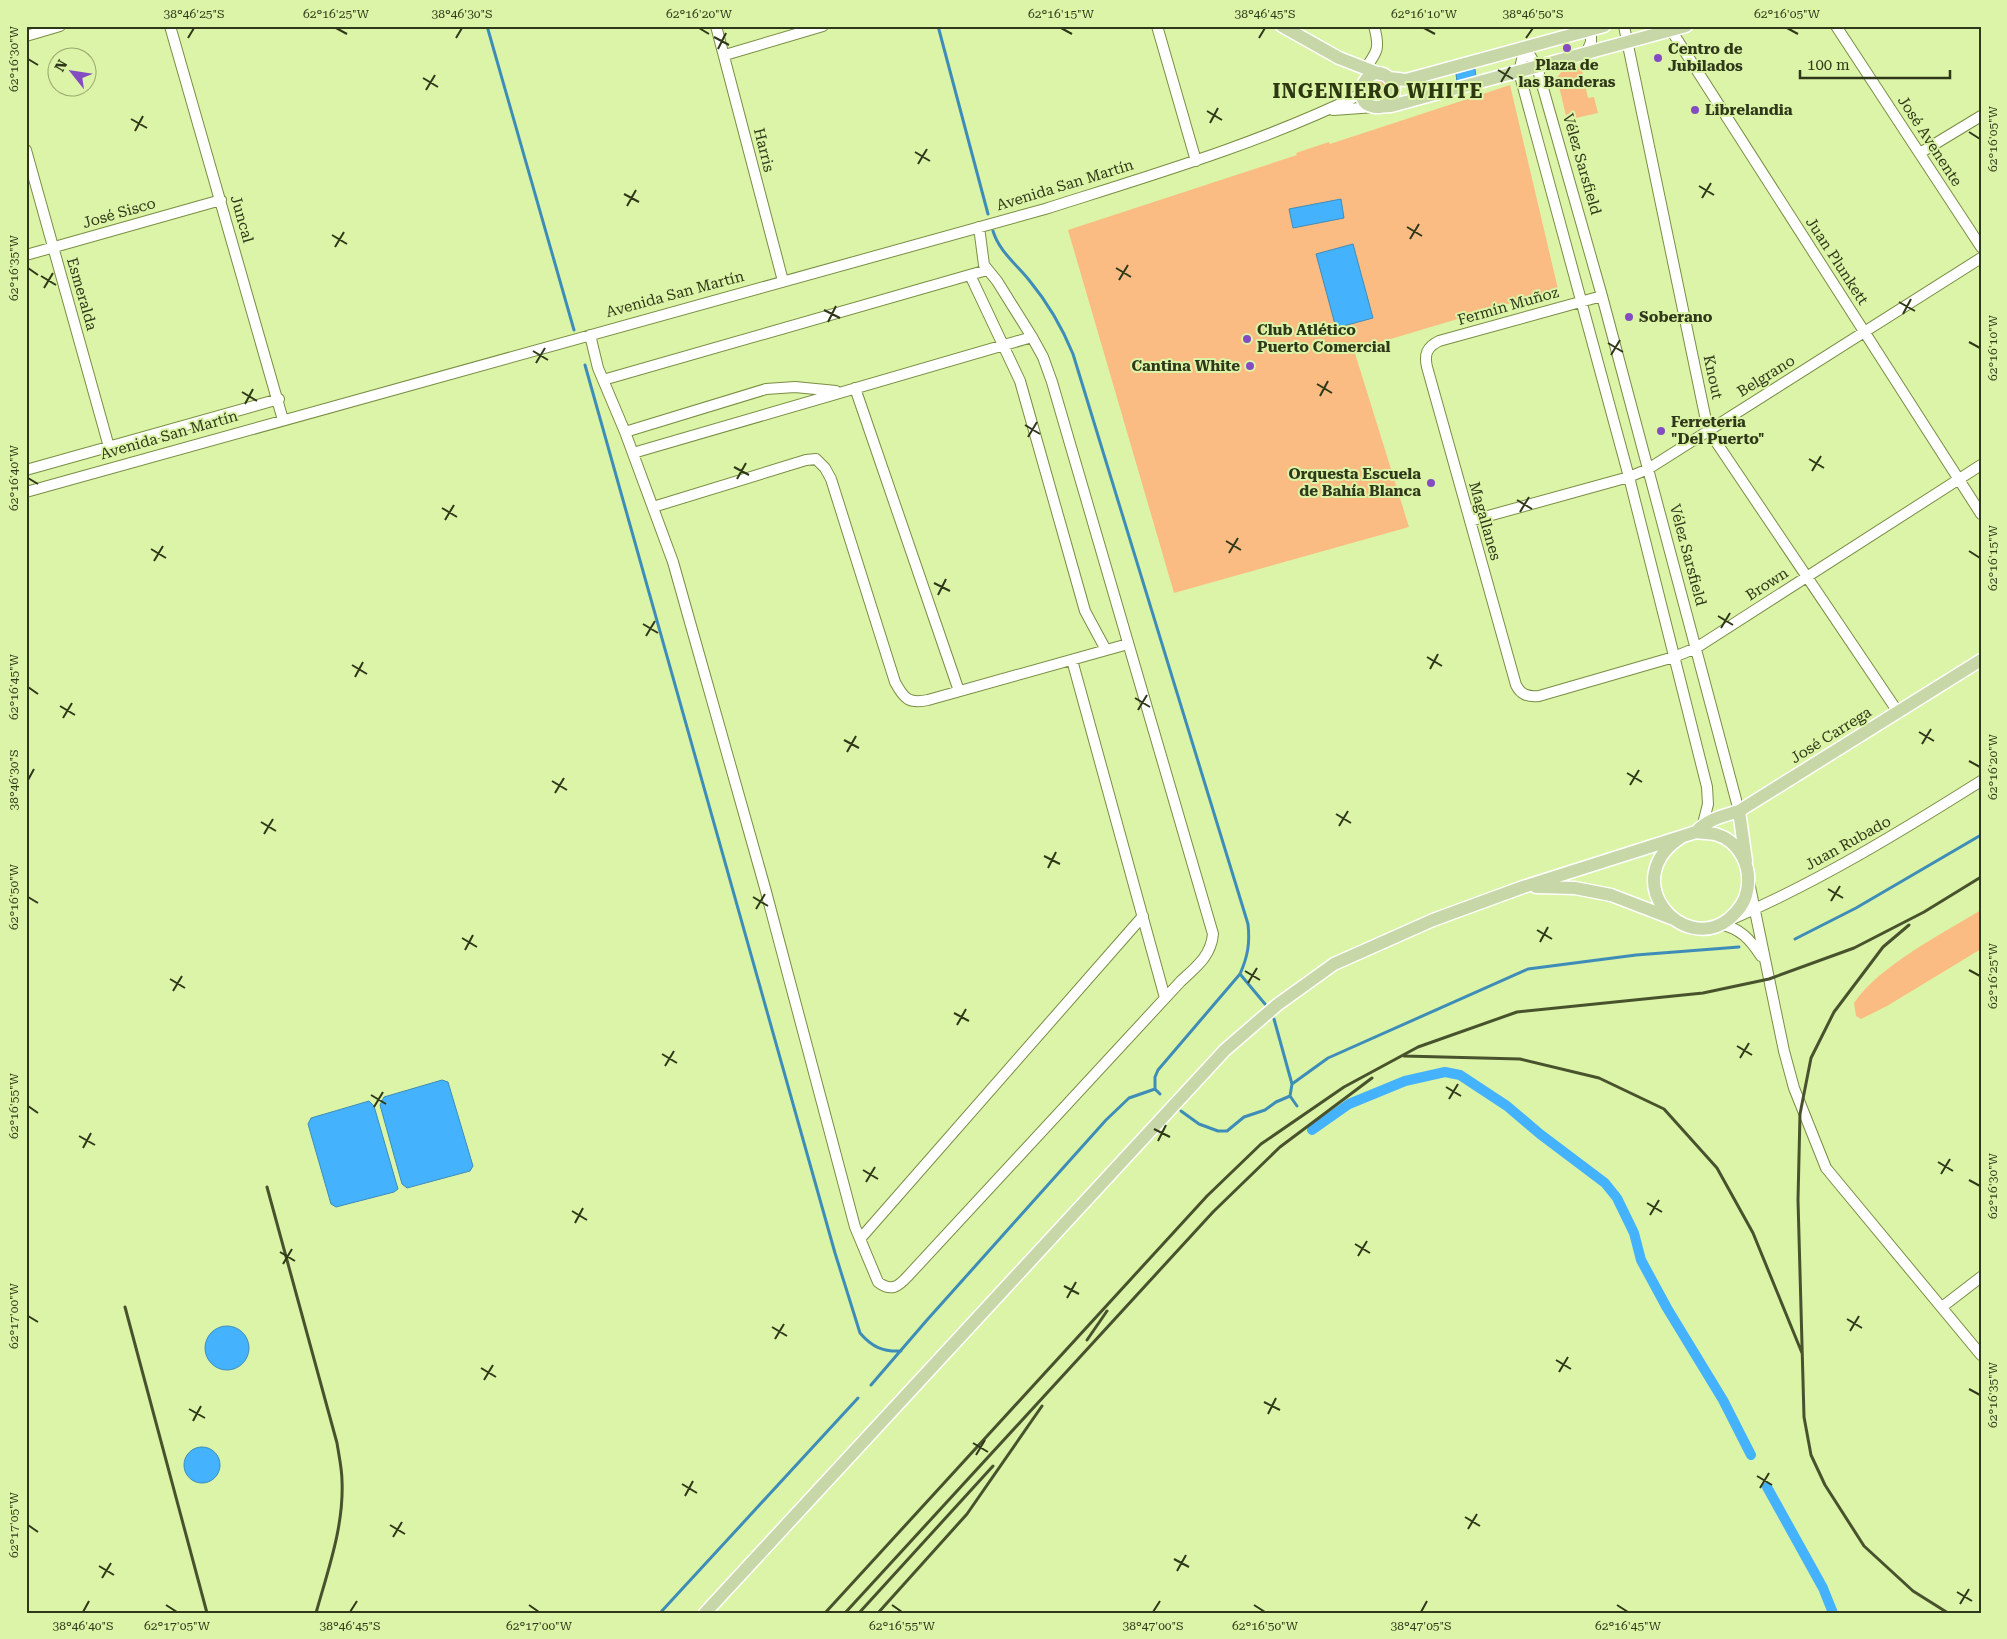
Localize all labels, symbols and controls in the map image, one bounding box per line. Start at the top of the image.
text: 38°46'25"S [164,7,224,21]
text: 62°16'25"W [303,7,370,21]
text: 38°46'30"S [432,7,492,21]
text: 62°16'20"W [666,7,733,21]
text: 62°16'15"W [1028,7,1095,21]
text: 38°46'45"S [1235,7,1295,21]
text: 62°16'10"W [1391,7,1458,21]
text: 38°46'50"S [1503,7,1563,21]
text: 62°16'05"W [1754,7,1821,21]
text: 62°16'30"W [7,25,21,92]
place label: Centro de Jubilados [1668,40,1743,75]
marker: Plaza de las Banderas [1561,42,1573,54]
north arrow [48,48,98,98]
scale bar [1800,48,1950,80]
marker: Centro de Jubilados [1652,52,1664,64]
place label: Plaza de las Banderas [1518,56,1616,91]
text: 100 m [1807,56,1850,74]
text: N [51,57,70,74]
district label: INGENIERO WHITE [1272,79,1484,103]
street label: José Avenente [1894,92,1966,190]
place label: Librelandia [1705,101,1793,119]
marker: Librelandia [1689,104,1701,116]
text: 62°16'05"W [1986,105,2000,172]
street label: Vélez Sarsfield [1559,111,1605,217]
street label: Harris [750,126,778,174]
street label: Avenida San Martín [994,155,1136,214]
street label: Juncal [227,193,257,245]
street label: José Sisco [80,194,158,232]
street label: Juan Plunkett [1802,214,1872,309]
text: 62°16'35"W [7,234,21,301]
street label: Esmeralda [63,255,101,333]
street label: Avenida San Martín [604,267,746,321]
street label: Fermín Muñoz [1455,283,1561,329]
place label: Soberano [1639,308,1713,326]
marker: Soberano [1623,311,1635,323]
text: 62°16'10"W [1986,314,2000,381]
place label: Club Atlético Puerto Comercial [1257,321,1391,356]
marker: Club Atlético Puerto Comercial [1241,333,1253,345]
street label: Belgrano [1734,351,1798,401]
street label: Knout [1700,353,1727,401]
place label: Cantina White [1131,357,1240,375]
marker: Cantina White [1244,360,1256,372]
street label: Avenida San Martín [98,407,240,463]
place label: Ferreteria "Del Puerto" [1671,413,1764,448]
marker: Ferreteria "Del Puerto" [1655,425,1667,437]
text: 62°16'40"W [7,444,21,511]
place label: Orquesta Escuela de Bahía Blanca [1288,465,1421,500]
marker: Orquesta Escuela de Bahía Blanca [1425,477,1437,489]
street label: Magallanes [1465,480,1505,562]
street label: Vélez Sarsfield [1666,502,1710,608]
text: 62°16'15"W [1986,524,2000,591]
street label: Brown [1742,563,1792,604]
text: 62°16'45"W [7,653,21,720]
street label: José Carrega [1787,703,1875,767]
text: 62°16'20"W [1986,733,2000,800]
text: 38°46'30"S [7,750,21,810]
street label: Juan Rubado [1802,812,1894,874]
text: 62°16'50"W [7,863,21,930]
text: 62°16'25"W [1986,942,2000,1009]
text: 62°16'55"W [7,1072,21,1139]
text: 62°16'30"W [1986,1152,2000,1219]
text: 62°17'00"W [7,1282,21,1349]
text: 62°16'35"W [1986,1361,2000,1428]
text: 62°17'05"W [7,1491,21,1558]
text: 38°46'40"S [53,1619,113,1633]
text: 62°17'05"W [144,1619,211,1633]
text: 38°46'45"S [320,1619,380,1633]
text: 62°17'00"W [506,1619,573,1633]
text: 62°16'55"W [869,1619,936,1633]
text: 38°47'00"S [1123,1619,1183,1633]
text: 62°16'50"W [1232,1619,1299,1633]
text: 38°47'05"S [1391,1619,1451,1633]
text: 62°16'45"W [1595,1619,1662,1633]

